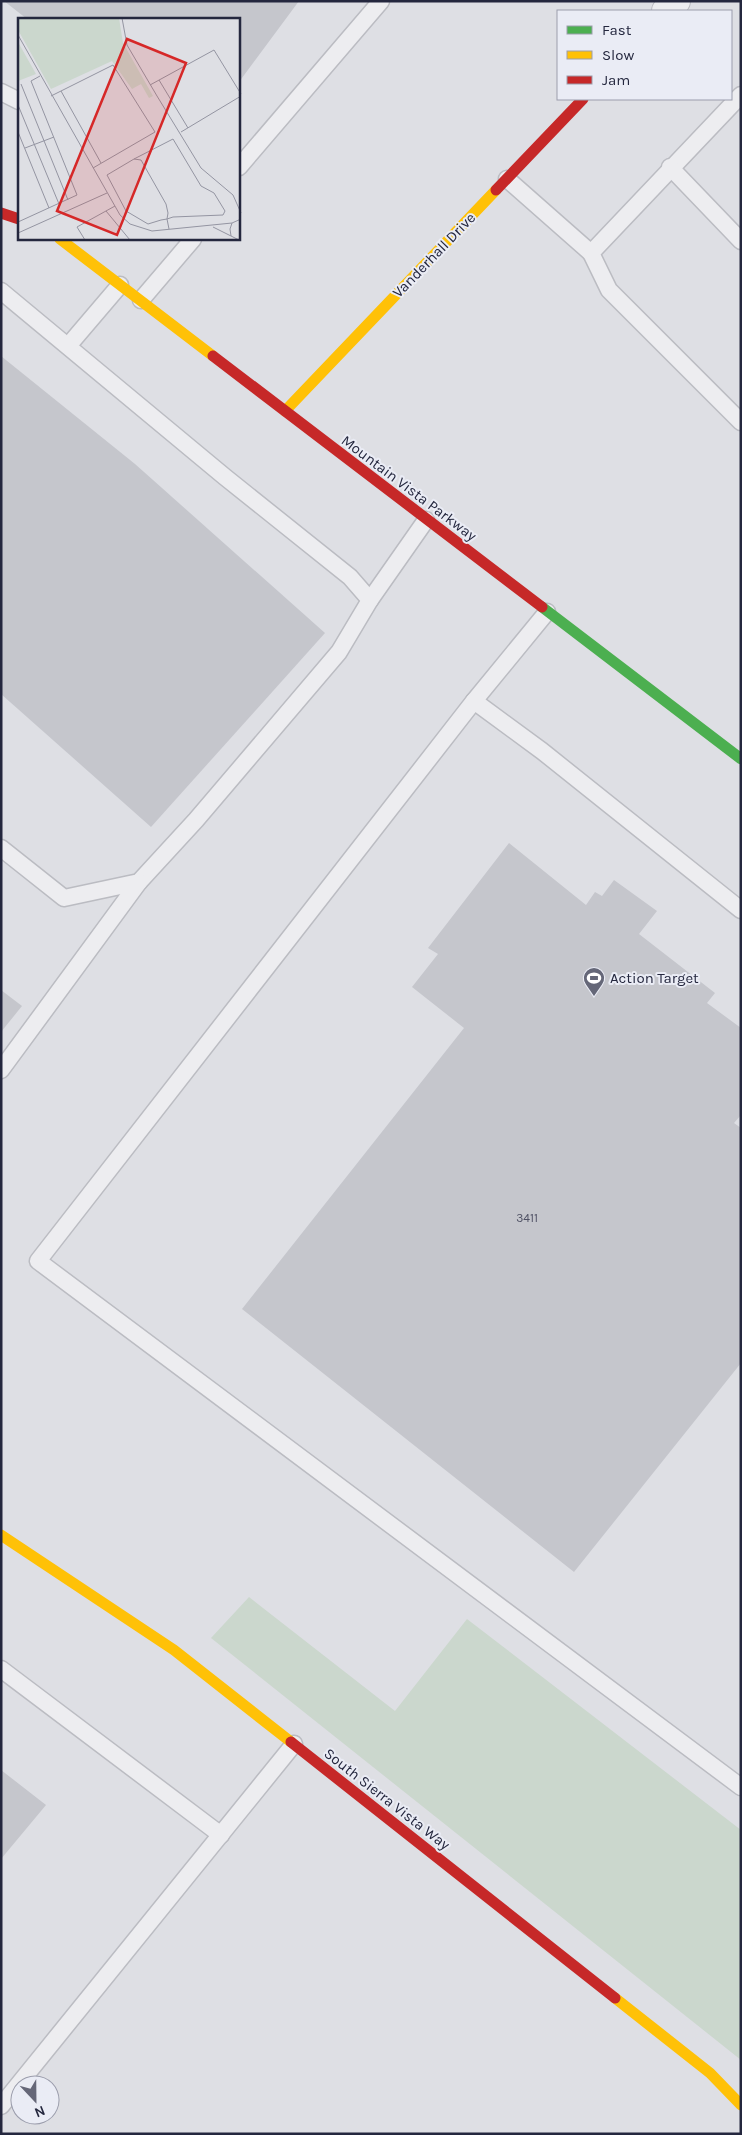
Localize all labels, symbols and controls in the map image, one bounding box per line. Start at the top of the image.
legend [557,10,732,100]
inset map [18,18,240,240]
text: Fast [602,21,632,39]
text: Slow [602,46,634,64]
text: Jam [602,71,630,89]
street label: Vanderhall Drive [389,209,479,301]
street label: Mountain Vista Parkway [338,431,480,545]
sports icon: Action Target [582,966,606,997]
place label: Action Target [610,969,699,987]
house number: 3411 [516,1211,538,1225]
street label: South Sierra Vista Way [320,1744,454,1854]
north arrow [10,2075,60,2125]
text: N [32,2102,48,2121]

